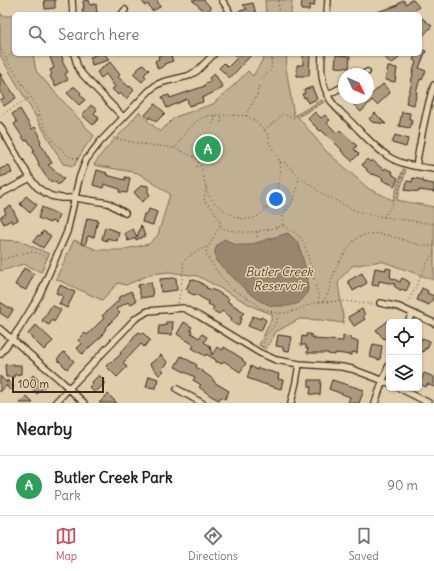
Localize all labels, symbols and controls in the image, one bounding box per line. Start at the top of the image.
search box [12,12,422,56]
icon: search [26,23,48,45]
text: Search here [58,25,139,44]
north arrow [338,68,374,104]
pin: A [195,134,221,164]
your location [266,189,286,209]
water label: Butler Creek Reservoir [245,264,313,293]
map controls [386,319,422,391]
button: locate [386,319,422,355]
button: layers [386,355,422,391]
scale bar [12,375,104,394]
text: 100 m [18,377,49,391]
text: Nearby [16,418,72,440]
text: Butler Creek Park [54,468,173,487]
text: A [25,477,33,494]
text: 90 m [387,477,418,494]
text: Park [54,487,81,504]
tab: Map [55,525,77,563]
tab: Directions [188,525,238,563]
tab: Saved [348,525,379,563]

